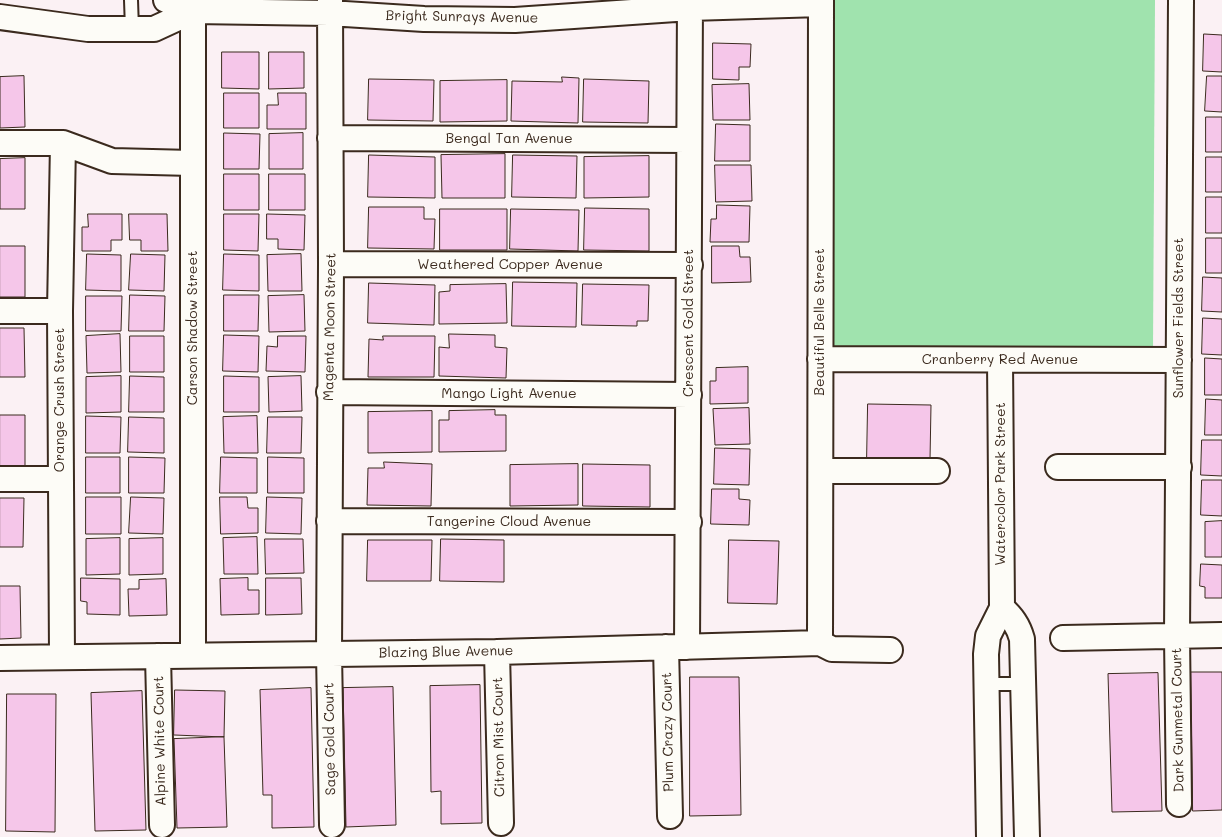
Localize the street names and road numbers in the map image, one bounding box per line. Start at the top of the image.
street label: Bright Sunrays Avenue [385,7,539,27]
street label: Bengal Tan Avenue [445,131,573,147]
street label: Sunflower Fields Street [1171,238,1187,398]
street label: Beautiful Belle Street [812,248,828,396]
street label: Crescent Gold Street [681,249,697,397]
street label: Carson Shadow Street [185,251,201,405]
street label: Magenta Moon Street [320,253,340,401]
street label: Weathered Copper Avenue [417,257,603,273]
street label: Orange Crush Street [52,328,68,472]
street label: Cranberry Red Avenue [922,352,1078,368]
street label: Mango Light Avenue [441,386,577,402]
street label: Watercolor Park Street [993,402,1009,566]
street label: Tangerine Cloud Avenue [427,514,591,530]
street label: Blazing Blue Avenue [378,642,514,662]
street label: Dark Gunmetal Court [1168,647,1188,793]
street label: Plum Crazy Court [659,672,677,792]
street label: Alpine White Court [150,676,170,806]
street label: Citron Mist Court [490,677,508,797]
street label: Sage Gold Court [321,683,339,795]

